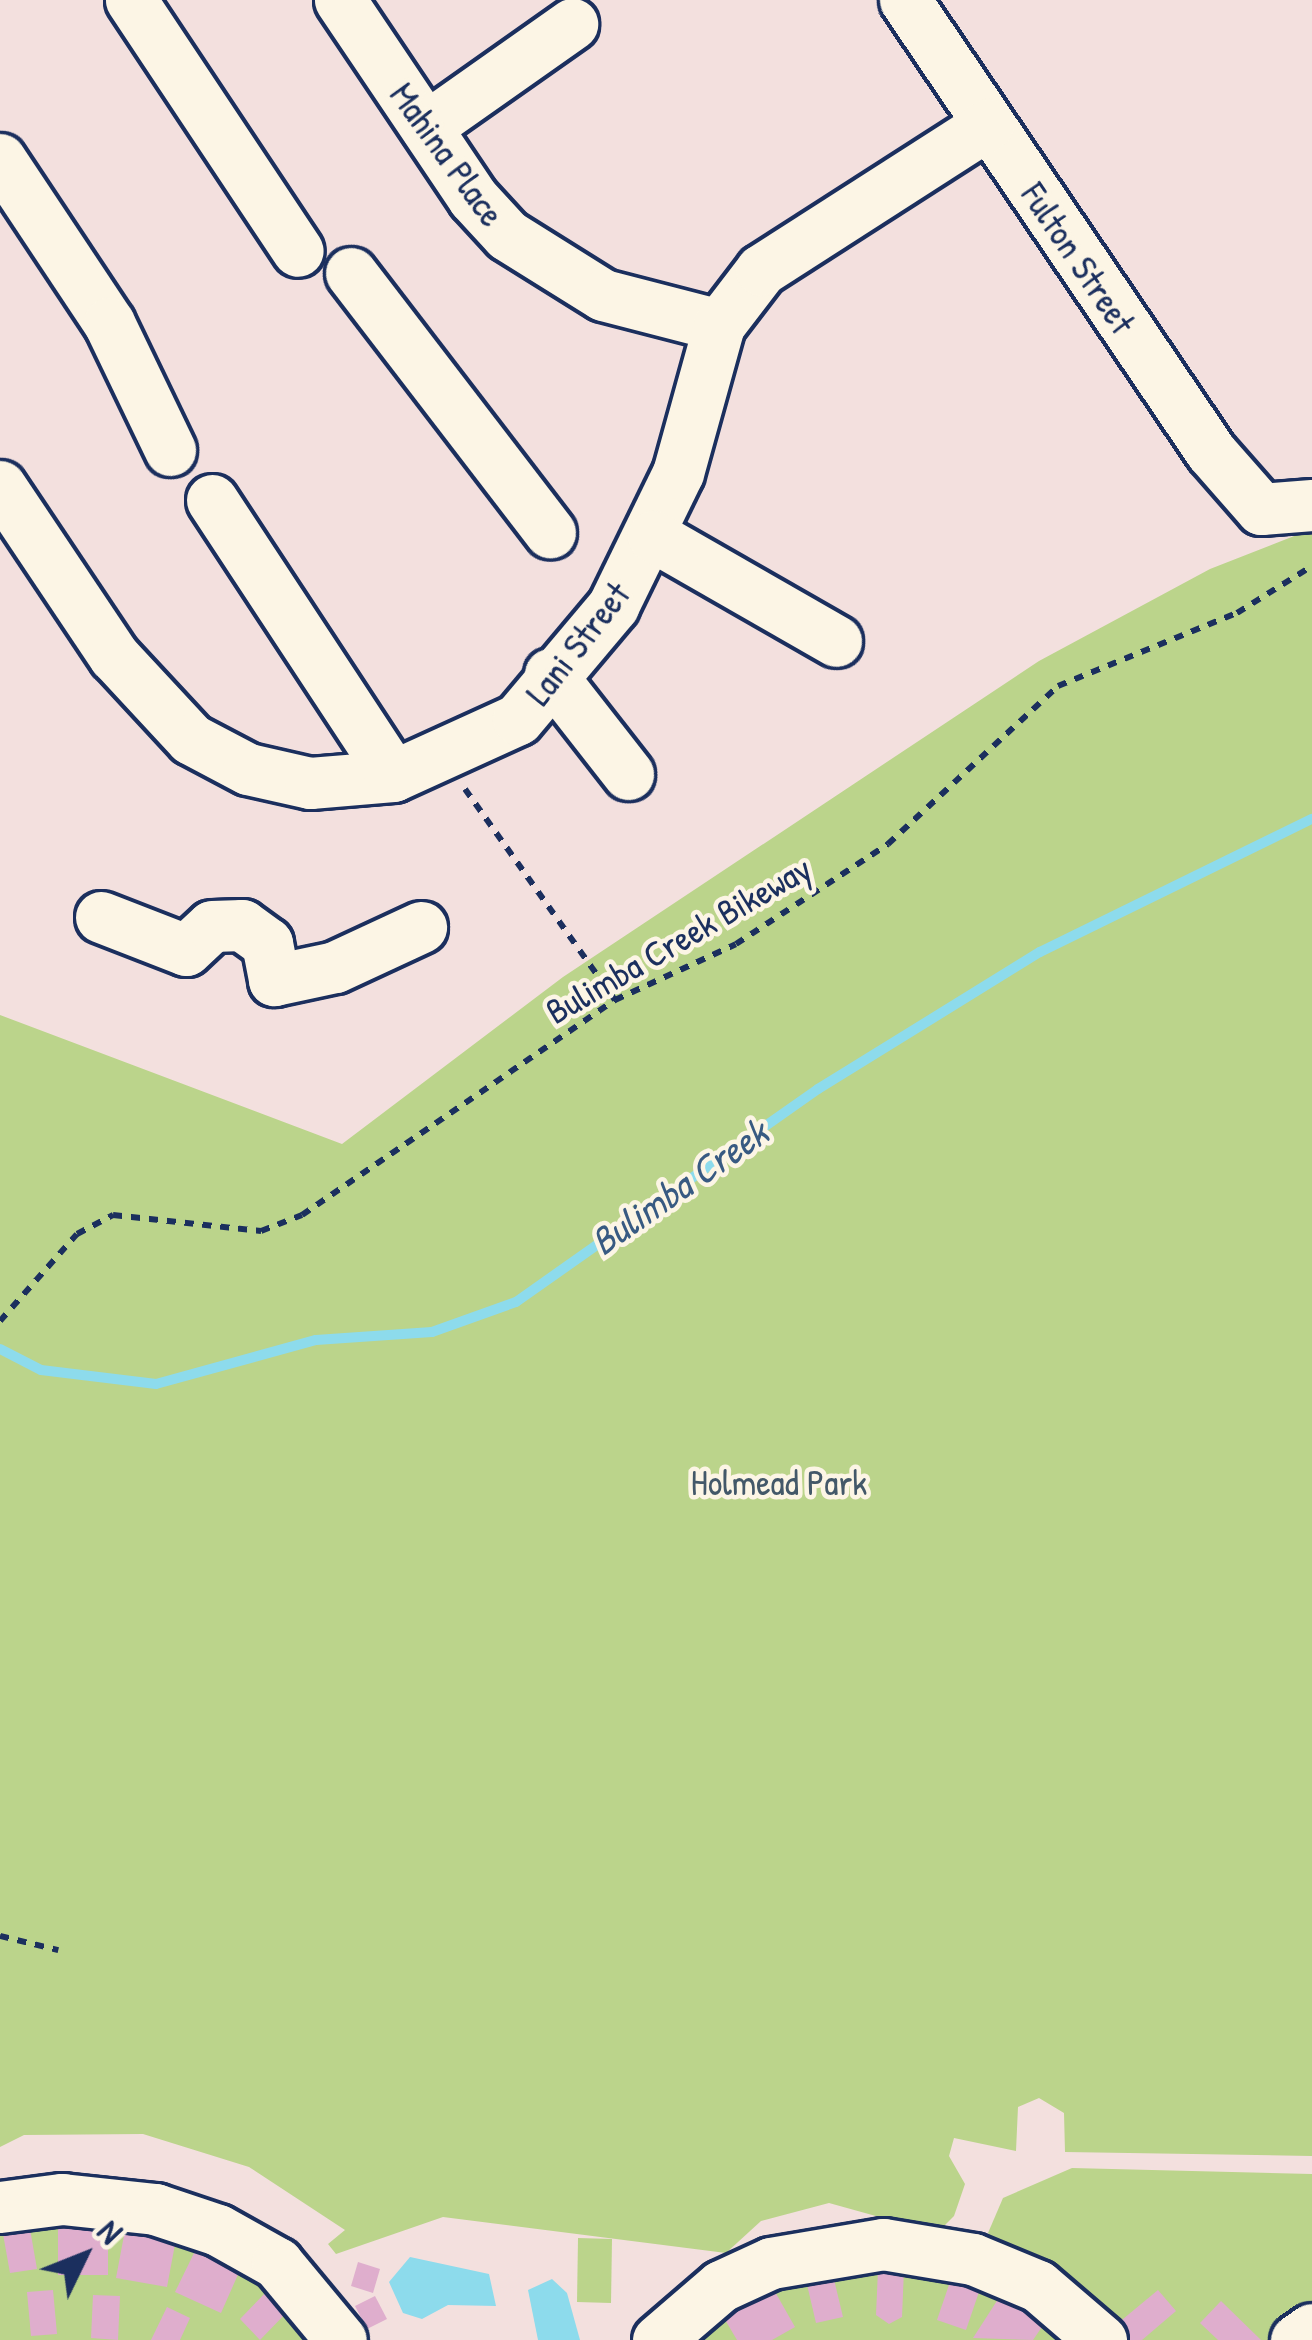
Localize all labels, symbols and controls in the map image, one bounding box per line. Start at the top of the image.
street label: Mahina Place [382,74,514,234]
street label: Fulton Street [1013,174,1145,342]
street label: Lani Street [516,573,638,713]
street label: Bulimba Creek Bikeway [538,846,818,1032]
water label: Bulimba Creek [582,1109,776,1265]
park label: Holmead Park [691,1460,867,1504]
north arrow [24,2196,144,2316]
text: N [88,2210,132,2253]

